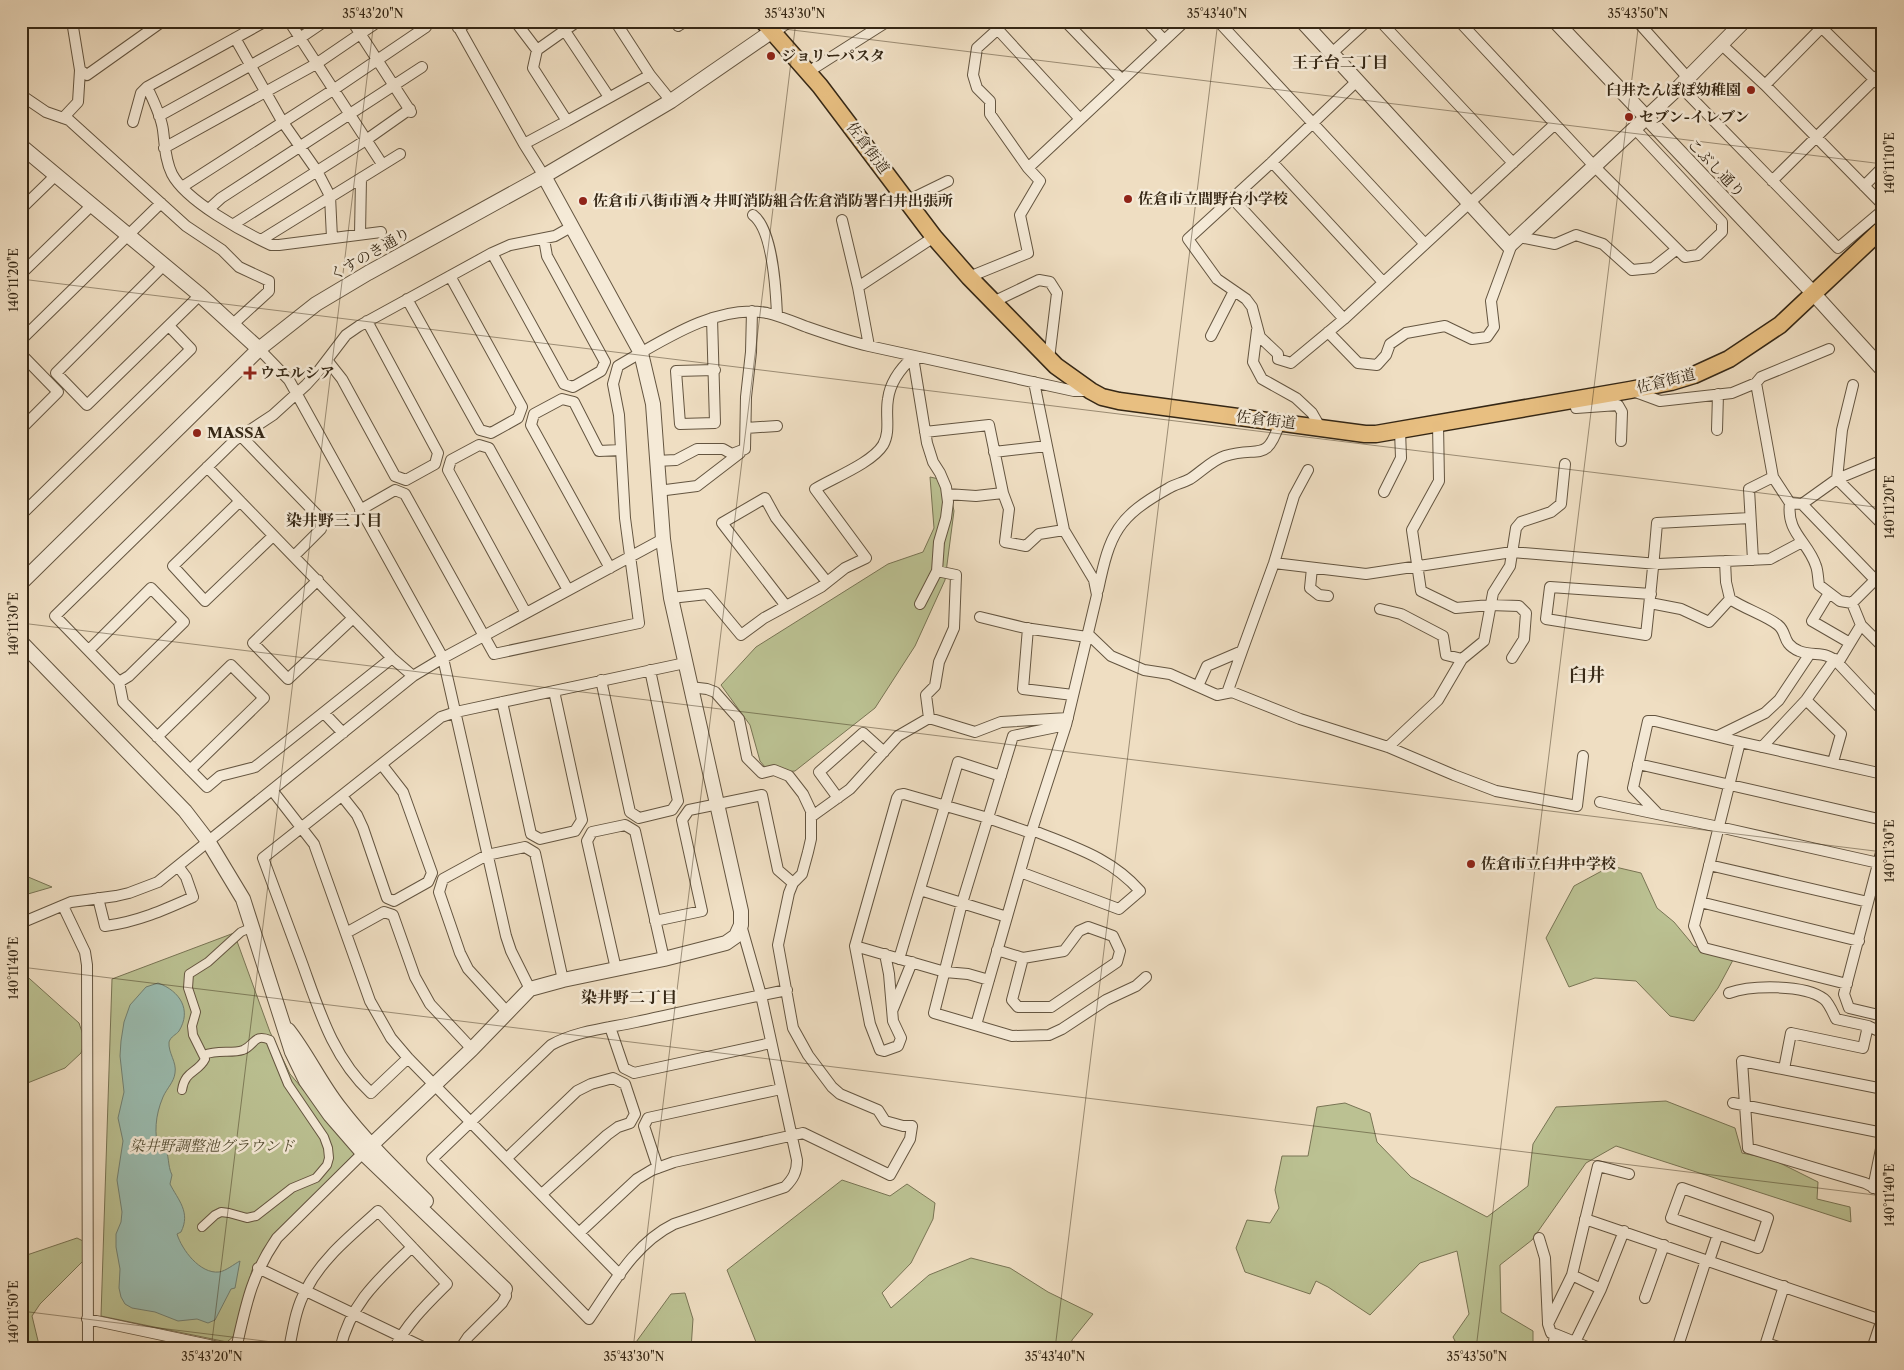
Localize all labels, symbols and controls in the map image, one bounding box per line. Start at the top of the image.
text: 35°43'20"N [342,6,404,21]
text: 35°43'30"N [765,6,826,21]
text: 35°43'40"N [1187,6,1247,21]
text: 35°43'50"N [1608,6,1669,21]
place label: ジョリーパスタ [781,46,885,65]
marker: ジョリーパスタ [765,50,777,62]
district label: 王子台二丁目 [1292,52,1388,72]
place label: 臼井たんぽぽ幼稚園 [1606,80,1741,99]
marker: 臼井たんぽぽ幼稚園 [1745,84,1757,96]
place label: セブン-イレブン [1639,107,1749,126]
marker: セブン-イレブン [1623,111,1635,123]
street label: 佐倉街道 [843,118,894,177]
text: 140°11'10"E [1882,132,1897,194]
street label: こぶし通り [1683,134,1749,201]
place label: 佐倉市立間野台小学校 [1138,189,1288,208]
place label: 佐倉市八街市酒々井町消防組合佐倉消防署臼井出張所 [593,191,953,210]
marker: 佐倉市立間野台小学校 [1122,193,1134,205]
marker: 佐倉市八街市酒々井町消防組合佐倉消防署臼井出張所 [577,195,589,207]
street label: くすのき通り [326,223,413,284]
text: 140°11'20"E [6,248,21,312]
place label: ウエルシア [260,363,335,382]
street label: 佐倉街道 [1634,364,1697,397]
marker: ウエルシア [244,367,256,379]
street label: 佐倉街道 [1235,406,1297,433]
place label: MASSA [207,423,265,442]
marker: MASSA [191,427,203,439]
text: 140°11'20"E [1882,475,1897,539]
district label: 染井野三丁目 [286,510,382,530]
text: 140°11'30"E [6,592,21,656]
district label: 臼井 [1569,664,1605,686]
text: 140°11'30"E [1882,819,1897,883]
place label: 佐倉市立臼井中学校 [1481,854,1616,873]
marker: 佐倉市立臼井中学校 [1465,858,1477,870]
text: 140°11'40"E [6,937,21,999]
district label: 染井野二丁目 [581,987,677,1007]
park label: 染井野調整池グラウンド [129,1136,295,1155]
text: 140°11'40"E [1882,1164,1897,1226]
text: 140°11'50"E [6,1281,21,1343]
text: 35°43'20"N [181,1349,243,1364]
text: 35°43'30"N [604,1349,665,1364]
text: 35°43'40"N [1025,1349,1085,1364]
text: 35°43'50"N [1447,1349,1508,1364]

